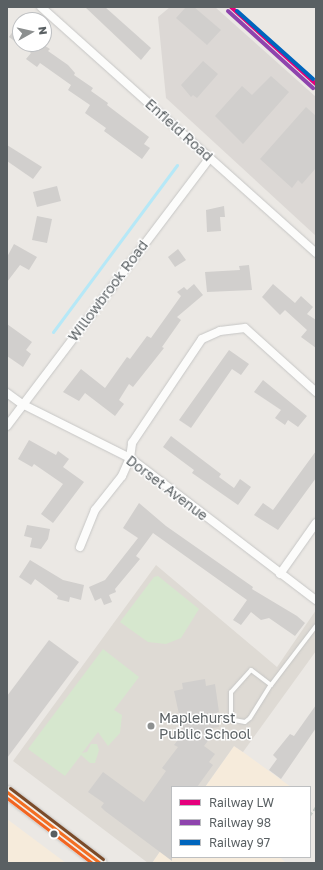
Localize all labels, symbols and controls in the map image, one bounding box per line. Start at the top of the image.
north arrow [12,12,52,52]
text: N [36,25,50,35]
street label: Enfield Road [142,95,216,165]
street label: Willowbrook Road [65,237,151,345]
street label: Dorset Avenue [123,452,211,524]
place label: Maplehurst Public School [159,710,251,742]
marker: Maplehurst Public School [146,721,156,731]
legend [171,786,311,858]
text: Railway LW [209,795,274,810]
text: Railway 98 [209,815,271,830]
unlabelled marker [49,829,59,839]
text: Railway 97 [209,835,270,850]

